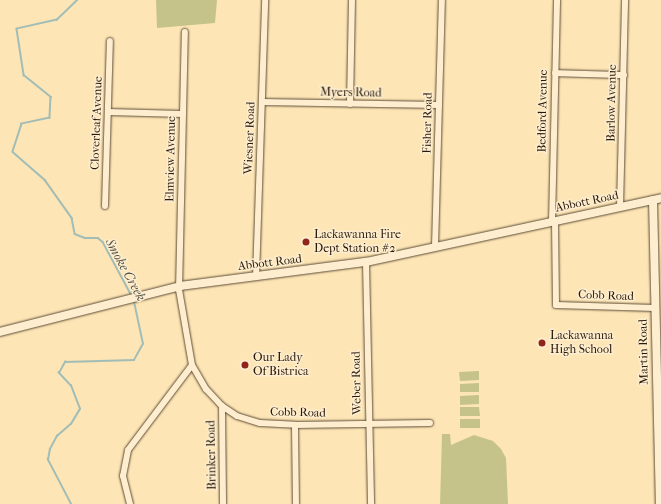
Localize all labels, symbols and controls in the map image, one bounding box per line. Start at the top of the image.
street label: Barlow Avenue [604,64,620,142]
street label: Bedford Avenue [535,69,551,153]
street label: Cloverleaf Avenue [88,76,106,170]
street label: Myers Road [320,85,382,101]
street label: Fisher Road [420,92,436,154]
street label: Wiesner Road [242,101,258,175]
street label: Elmview Avenue [163,116,179,202]
street label: Abbott Road [554,188,620,216]
place label: Lackawanna Fire Dept Station #2 [314,228,401,256]
water label: Smoke Creek [101,236,149,304]
marker: Lackawanna Fire Dept Station #2 [301,237,311,247]
street label: Abbott Road [237,252,303,274]
street label: Cobb Road [578,288,634,304]
street label: Martin Road [636,319,652,385]
place label: Lackawanna High School [550,329,613,357]
marker: Lackawanna High School [537,338,547,348]
place label: Our Lady Of Bistrica [253,351,309,379]
street label: Weber Road [349,351,365,415]
marker: Our Lady Of Bistrica [240,360,250,370]
street label: Cobb Road [270,405,326,421]
street label: Brinker Road [204,420,220,490]

